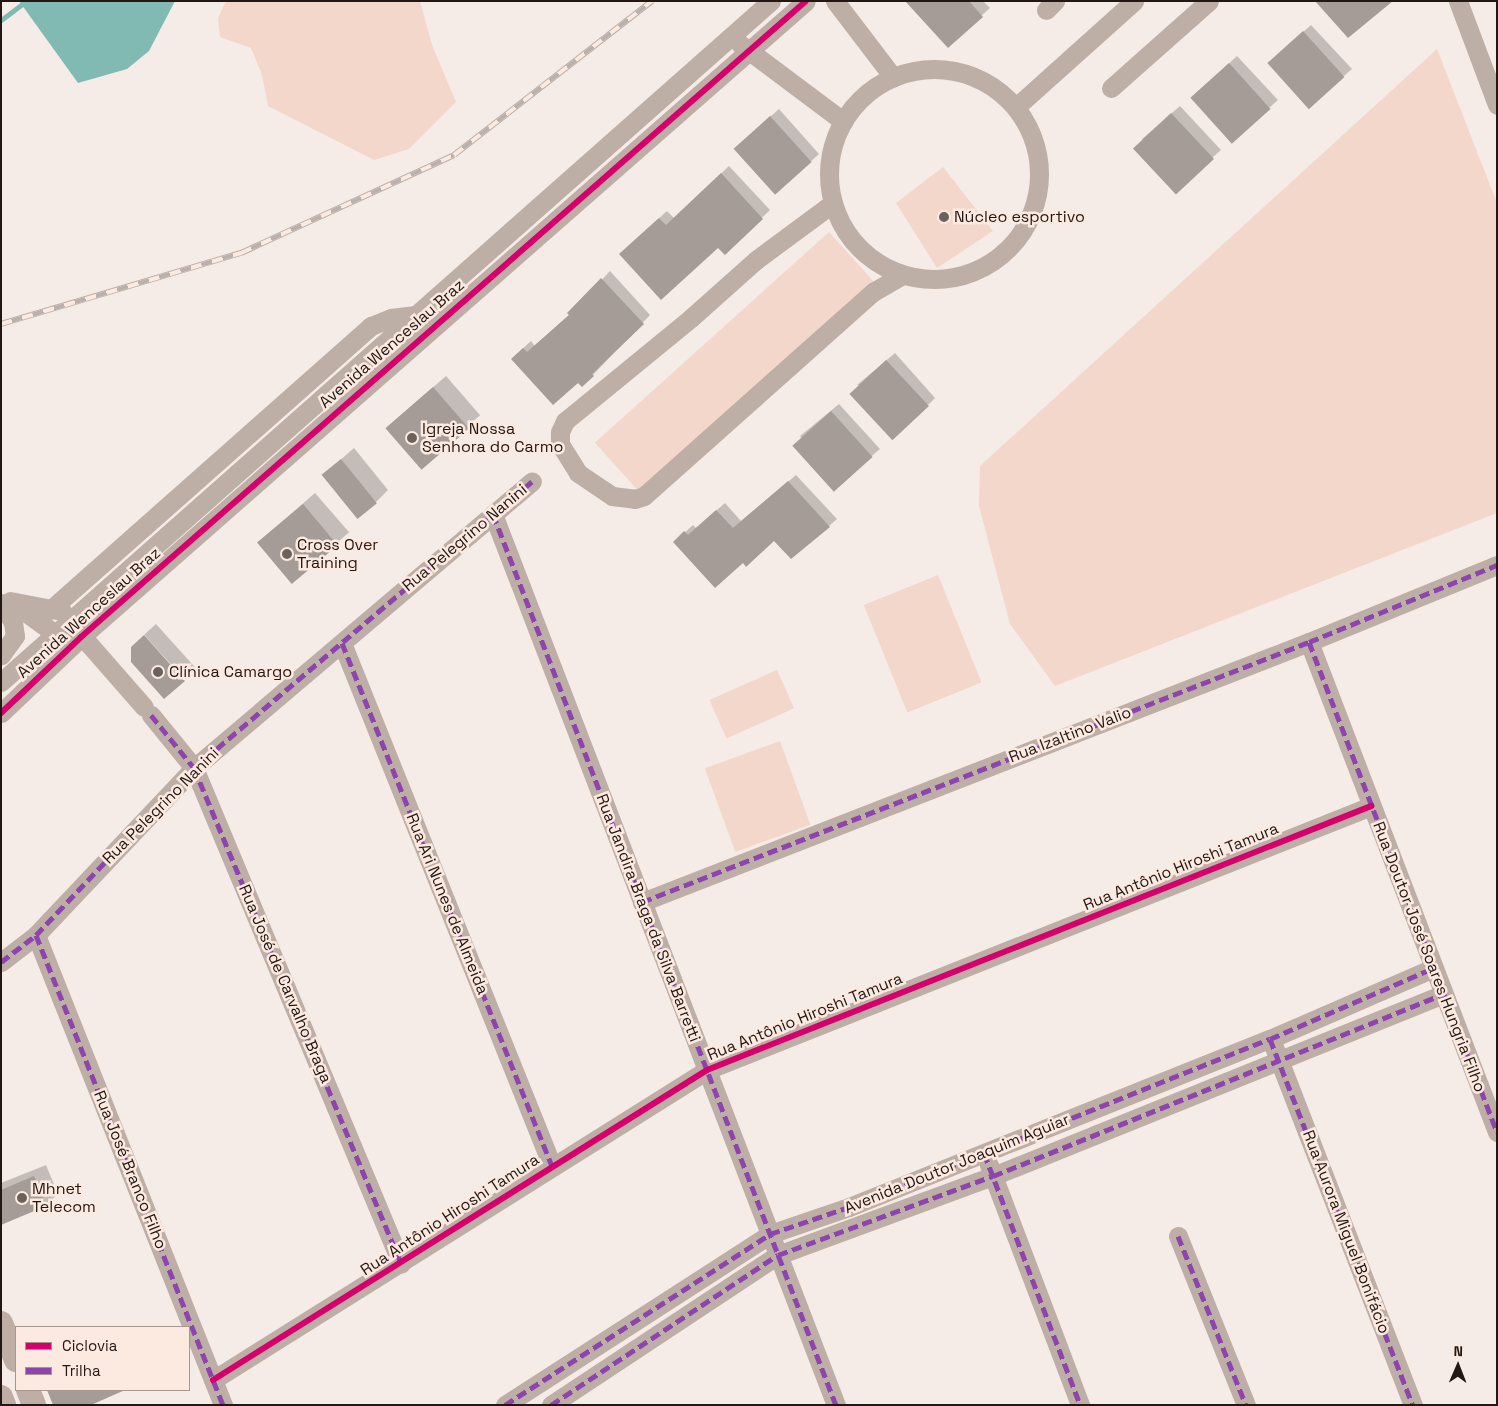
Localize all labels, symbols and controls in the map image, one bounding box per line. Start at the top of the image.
place label: Núcleo esportivo [954,207,1085,227]
marker: Núcleo esportivo [938,211,950,223]
street label: Avenida Wenceslau Braz [315,276,469,412]
place label: Igreja Nossa Senhora do Carmo [422,419,563,457]
marker: Igreja Nossa Senhora do Carmo [406,432,418,444]
street label: Rua Pelegrino Nanini [399,480,531,596]
place label: Cross Over Training [297,535,378,573]
street label: Avenida Wenceslau Braz [13,544,165,682]
marker: Cross Over Training [281,548,293,560]
place label: Clínica Camargo [169,662,292,682]
marker: Clínica Camargo [151,665,165,679]
street label: Rua Izaltino Valio [1006,703,1134,767]
street label: Rua Pelegrino Nanini [99,744,223,868]
street label: Rua Jandira Braga da Silva Barretti [592,791,704,1045]
street label: Rua Ari Nunes de Almeida [402,810,492,998]
street label: Rua Antônio Hiroshi Tamura [1080,819,1282,915]
street label: Rua Doutor José Soares Hungria Filho [1368,819,1490,1095]
street label: Rua José de Carvalho Braga [234,882,336,1086]
street label: Rua Antônio Hiroshi Tamura [704,969,906,1065]
street label: Rua José Branco Filho [89,1088,171,1252]
street label: Avenida Doutor Joaquim Aguiar [841,1110,1073,1218]
street label: Rua Aurora Miguel Bonifácio [1298,1127,1394,1337]
street label: Rua Antônio Hiroshi Tamura [357,1150,543,1280]
place label: Mhnet Telecom [32,1179,96,1217]
marker: Mhnet Telecom [16,1192,28,1204]
legend [15,1326,190,1391]
text: Ciclovia [62,1336,117,1355]
north arrow [1433,1341,1483,1391]
text: N [1453,1342,1463,1360]
text: Trilha [62,1361,101,1380]

